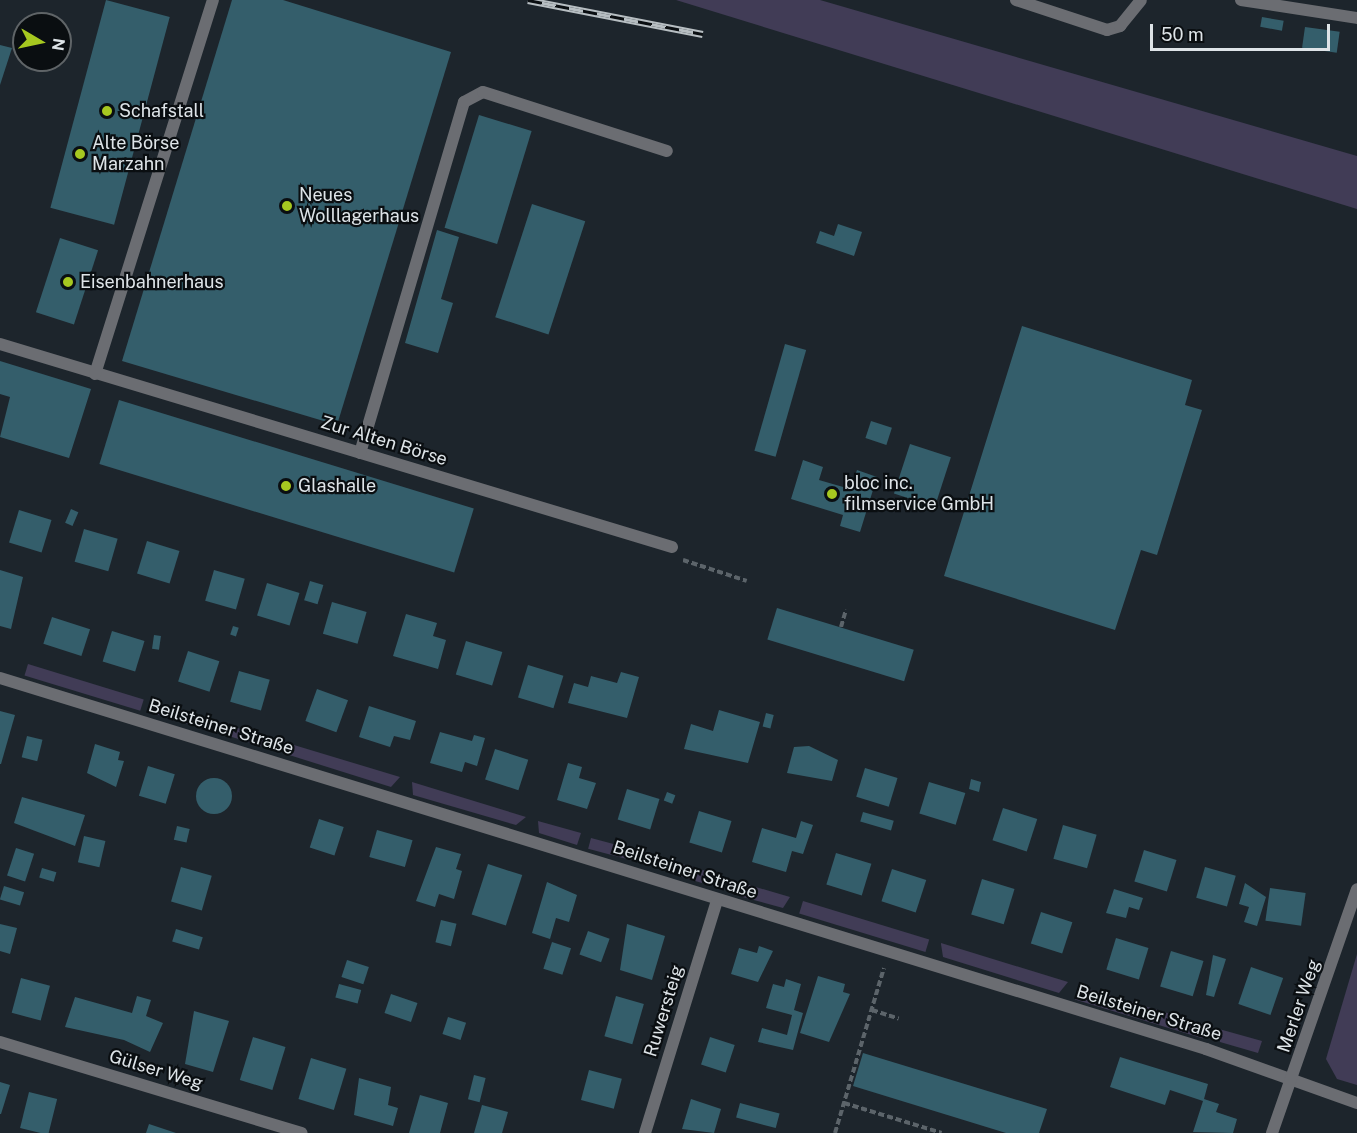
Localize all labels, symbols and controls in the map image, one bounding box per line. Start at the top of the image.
north arrow [12,12,72,72]
scale bar [1153,12,1333,50]
text: 50 m [1161,24,1204,45]
text: N [48,37,69,52]
place label: Schafstall [119,100,204,122]
marker: Schafstall [100,104,114,118]
place label: Alte Börse Marzahn [92,133,179,176]
marker: Alte Börse Marzahn [73,147,87,161]
place label: Neues Wolllagerhaus [299,185,419,228]
marker: Neues Wolllagerhaus [280,199,294,213]
place label: Eisenbahnerhaus [80,271,224,293]
marker: Eisenbahnerhaus [61,275,75,289]
street label: Zur Alten Börse [318,411,450,471]
place label: bloc inc. filmservice GmbH [844,473,994,516]
place label: Glashalle [298,475,376,497]
marker: Glashalle [279,479,293,493]
marker: bloc inc. filmservice GmbH [825,487,839,501]
street label: Beilsteiner Straße [146,695,296,759]
street label: Beilsteiner Straße [610,836,760,904]
street label: Merler Weg [1273,956,1325,1056]
street label: Ruwersteig [640,962,688,1060]
street label: Beilsteiner Straße [1074,981,1224,1045]
street label: Gülser Weg [106,1045,206,1095]

